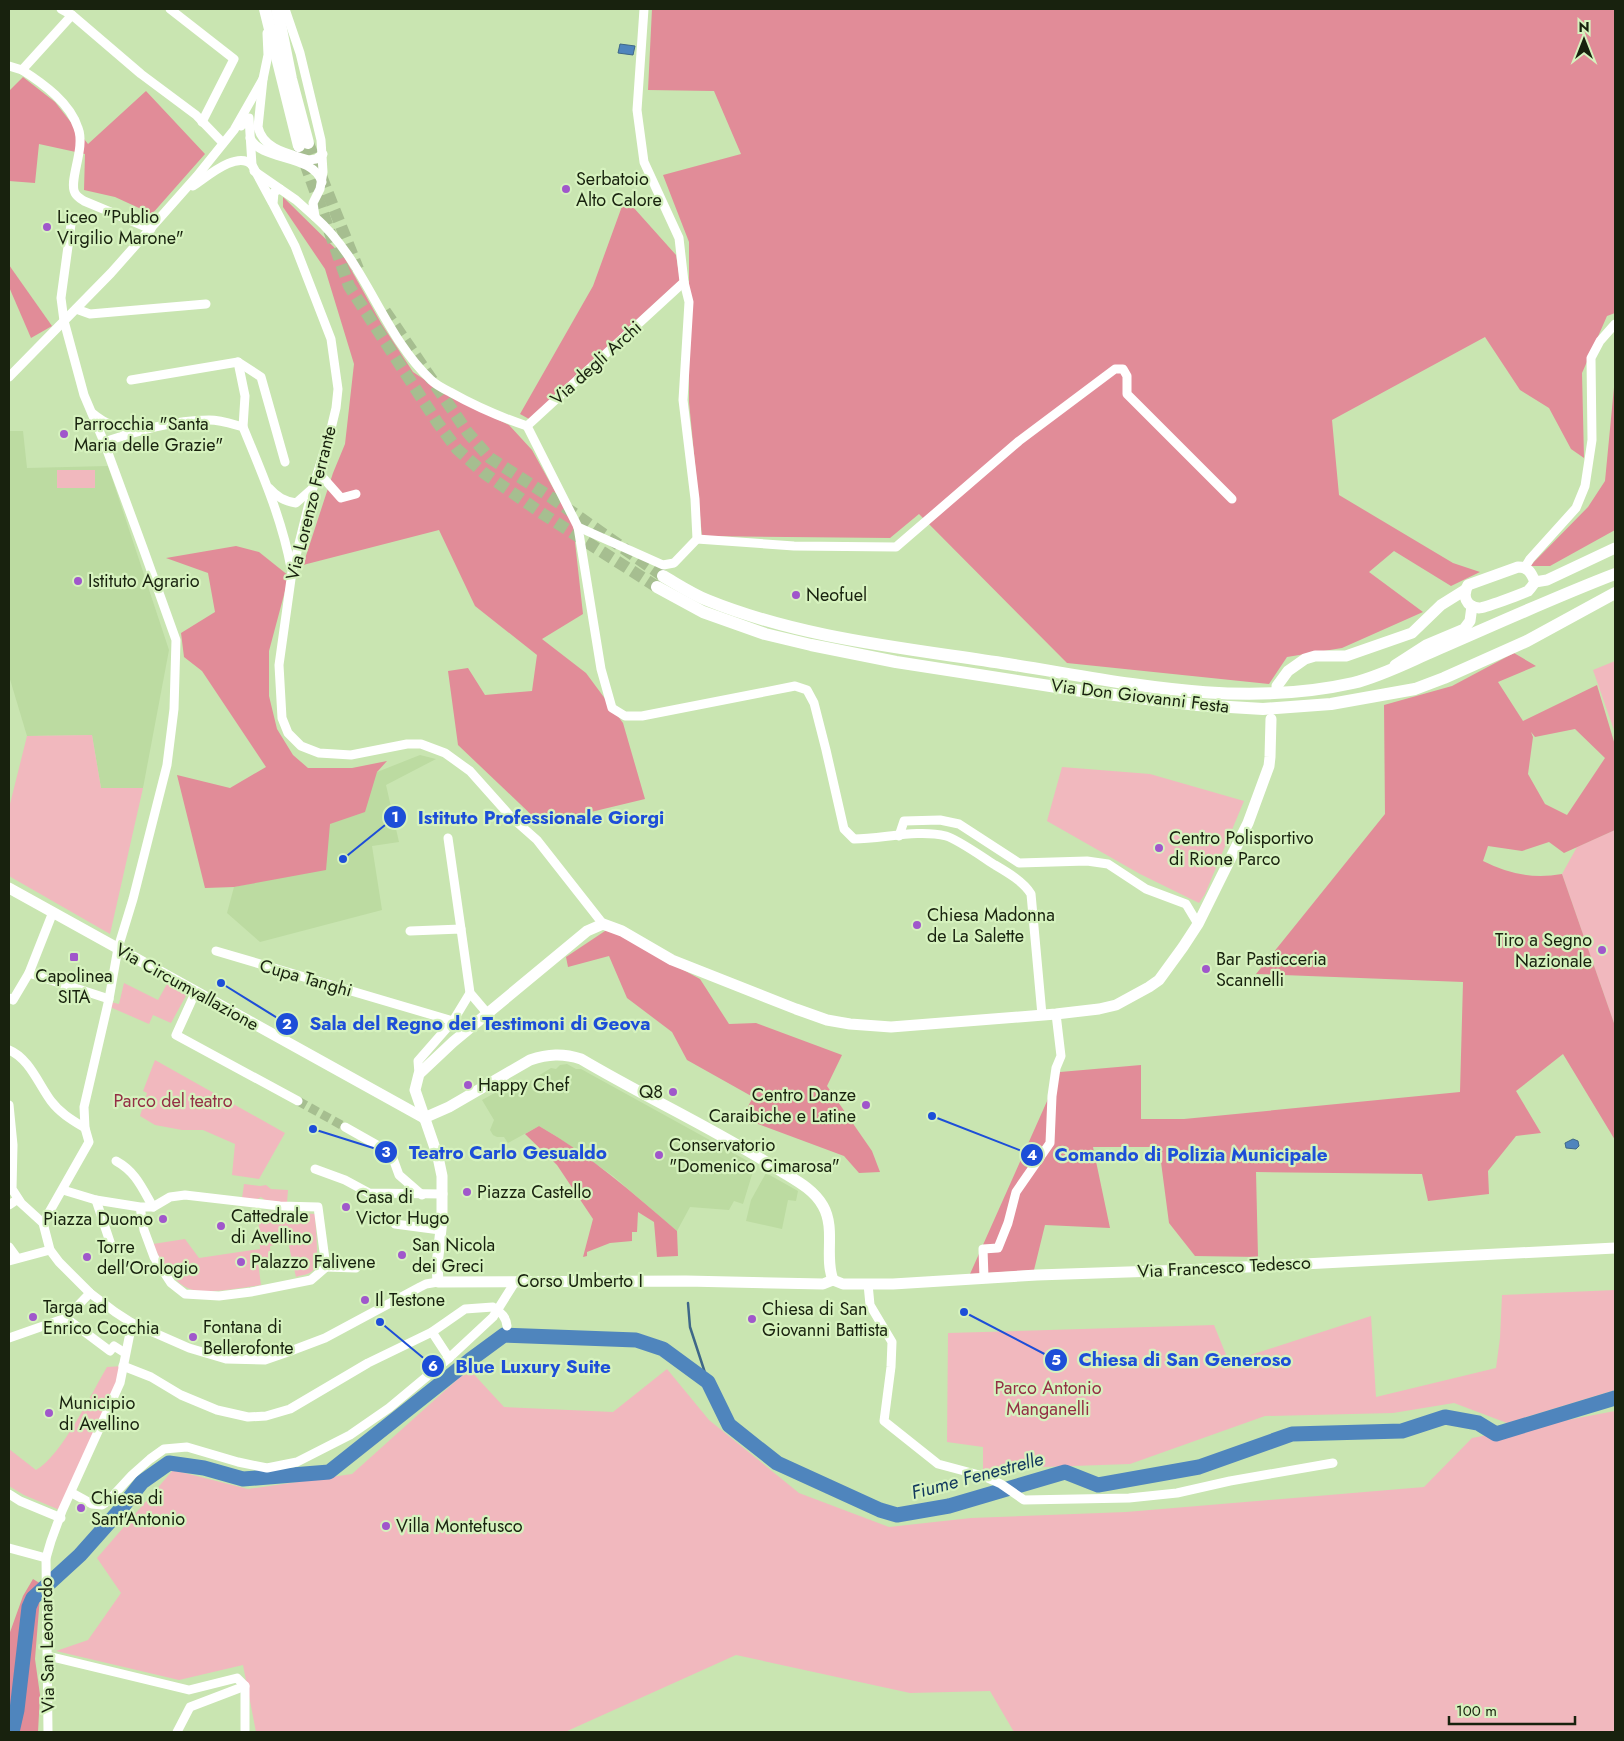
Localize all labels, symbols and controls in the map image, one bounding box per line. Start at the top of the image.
north arrow [1559,15,1609,65]
text: N [1578,17,1590,37]
place label: Serbatoio Alto Calore [576,166,662,213]
marker: Serbatoio Alto Calore [560,183,572,195]
place label: Liceo "Publio Virgilio Marone" [57,204,184,251]
marker: Liceo "Publio Virgilio Marone" [41,221,53,233]
street label: Via degli Archi [545,315,647,411]
place label: Parrocchia "Santa Maria delle Grazie" [74,411,223,458]
street label: Via Lorenzo Ferrante [279,423,343,583]
marker: Parrocchia "Santa Maria delle Grazie" [58,428,70,440]
place label: Istituto Agrario [88,568,200,594]
marker: Istituto Agrario [72,575,84,587]
place label: Neofuel [806,582,867,608]
marker: Neofuel [790,589,802,601]
street label: Via Don Giovanni Festa [1049,672,1231,720]
callout: Istituto Professionale Giorgi [382,800,674,834]
text: Istituto Professionale Giorgi [418,804,664,831]
text: 1 [391,806,399,828]
place label: Centro Polisportivo di Rione Parco [1169,825,1314,872]
marker: Centro Polisportivo di Rione Parco [1153,842,1165,854]
place label: Chiesa Madonna de La Salette [927,902,1055,949]
marker: Chiesa Madonna de La Salette [911,919,923,931]
place label: Tiro a Segno Nazionale [1495,927,1592,974]
street label: Via Circumvallazione [110,937,264,1037]
marker: Tiro a Segno Nazionale [1596,944,1608,956]
place label: Bar Pasticceria Scannelli [1216,946,1327,993]
marker: Capolinea SITA [68,951,80,963]
street label: Cupa Tanghi [257,952,355,1004]
place label: Capolinea SITA [35,963,113,1010]
marker: Bar Pasticceria Scannelli [1200,963,1212,975]
callout: Sala del Regno dei Testimoni di Geova [274,1007,661,1041]
text: Sala del Regno dei Testimoni di Geova [309,1010,651,1037]
text: 2 [282,1013,292,1035]
place label: Happy Chef [478,1072,570,1098]
marker: Happy Chef [462,1079,474,1091]
place label: Q8 [639,1079,663,1105]
place label: Centro Danze Caraibiche e Latine [709,1082,856,1129]
marker: Q8 [667,1086,679,1098]
park label: Parco del teatro [113,1088,233,1114]
marker: Centro Danze Caraibiche e Latine [860,1099,872,1111]
place label: Conservatorio "Domenico Cimarosa" [669,1132,840,1179]
callout: Teatro Carlo Gesualdo [374,1135,617,1169]
callout: Comando di Polizia Municipale [1020,1138,1338,1172]
text: Teatro Carlo Gesualdo [409,1139,607,1166]
text: 3 [381,1141,391,1163]
text: Comando di Polizia Municipale [1054,1141,1328,1168]
text: 4 [1027,1144,1037,1166]
marker: Conservatorio "Domenico Cimarosa" [653,1149,665,1161]
place label: Piazza Castello [477,1179,591,1205]
place label: Casa di Victor Hugo [356,1184,449,1231]
marker: Piazza Castello [461,1186,473,1198]
marker: Casa di Victor Hugo [340,1201,352,1213]
place label: Cattedrale di Avellino [231,1203,312,1250]
place label: Piazza Duomo [43,1206,153,1232]
marker: Piazza Duomo [157,1213,169,1225]
marker: Cattedrale di Avellino [215,1220,227,1232]
place label: San Nicola dei Greci [412,1232,495,1279]
place label: Torre dell'Orologio [97,1234,198,1281]
place label: Palazzo Falivene [251,1249,375,1275]
marker: San Nicola dei Greci [396,1249,408,1261]
street label: Via Francesco Tedesco [1137,1249,1312,1285]
marker: Torre dell'Orologio [81,1251,93,1263]
marker: Palazzo Falivene [235,1256,247,1268]
street label: Corso Umberto I [517,1268,643,1294]
place label: Il Testone [375,1287,445,1313]
place label: Targa ad Enrico Cocchia [43,1294,159,1341]
marker: Il Testone [359,1294,371,1306]
place label: Chiesa di San Giovanni Battista [762,1296,888,1343]
marker: Targa ad Enrico Cocchia [27,1311,39,1323]
marker: Chiesa di San Giovanni Battista [746,1313,758,1325]
place label: Fontana di Bellerofonte [203,1314,294,1361]
marker: Fontana di Bellerofonte [187,1331,199,1343]
callout: Chiesa di San Generoso [1044,1343,1302,1377]
text: Chiesa di San Generoso [1078,1346,1292,1373]
callout: Blue Luxury Suite [420,1349,621,1383]
text: 5 [1051,1349,1061,1371]
text: Blue Luxury Suite [455,1353,611,1380]
text: 6 [428,1355,438,1377]
park label: Parco Antonio Manganelli [994,1375,1102,1422]
place label: Municipio di Avellino [59,1390,140,1437]
marker: Municipio di Avellino [43,1407,55,1419]
water label: Fiume Fenestrelle [908,1445,1047,1506]
place label: Chiesa di Sant'Antonio [91,1485,185,1532]
marker: Chiesa di Sant'Antonio [75,1502,87,1514]
place label: Villa Montefusco [396,1513,523,1539]
marker: Villa Montefusco [380,1520,392,1532]
street label: Via San Leonardo [33,1577,61,1713]
scale bar [1449,1694,1575,1726]
text: 100 m [1456,1700,1497,1722]

